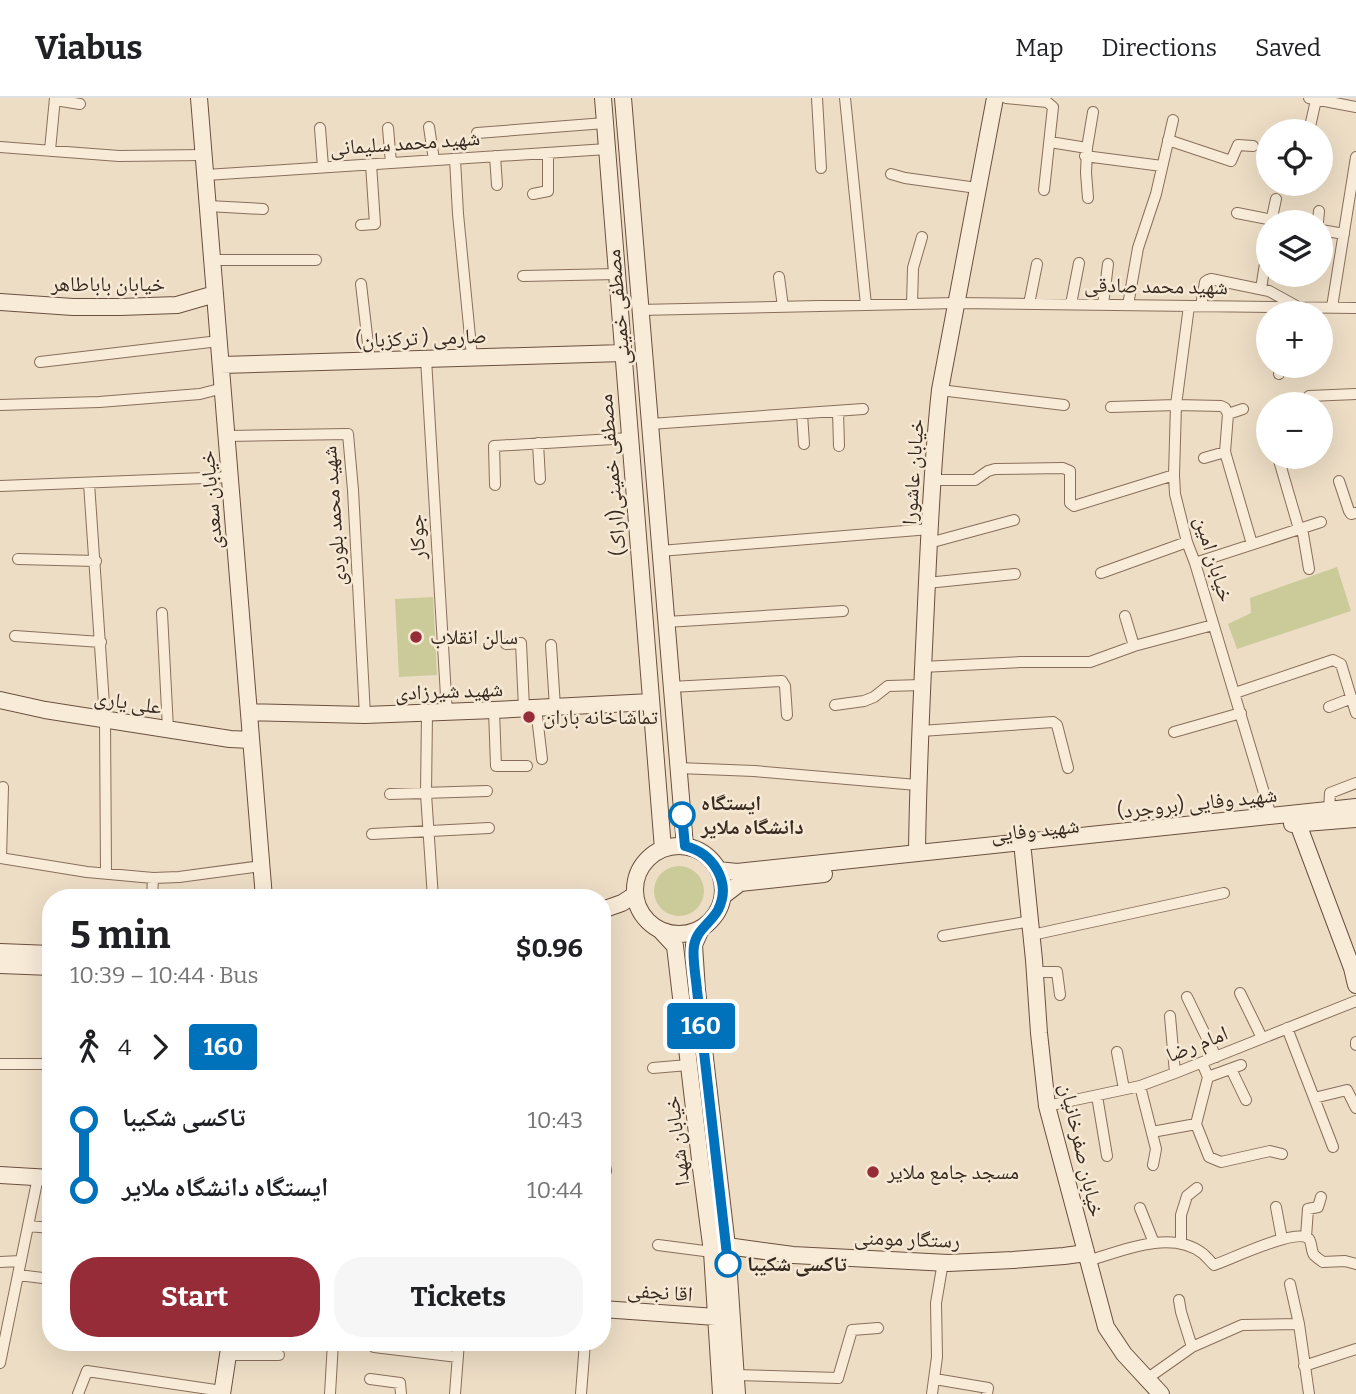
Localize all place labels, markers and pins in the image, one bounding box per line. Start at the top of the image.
place label: سالن انقلاب [430,624,518,650]
marker: سالن انقلاب [408,629,424,645]
place label: تماشاخانه باران [543,704,658,730]
marker: تماشاخانه باران [521,709,537,725]
place label: ایستگاه دانشگاه ملایر [700,790,804,840]
marker: ایستگاه دانشگاه ملایر [669,802,695,828]
place label: مسجد جامع ملایر [886,1159,1019,1185]
marker: مسجد جامع ملایر [865,1164,881,1180]
marker: تاکسی شکیبا [715,1251,741,1277]
place label: تاکسی شکیبا [747,1251,847,1277]

